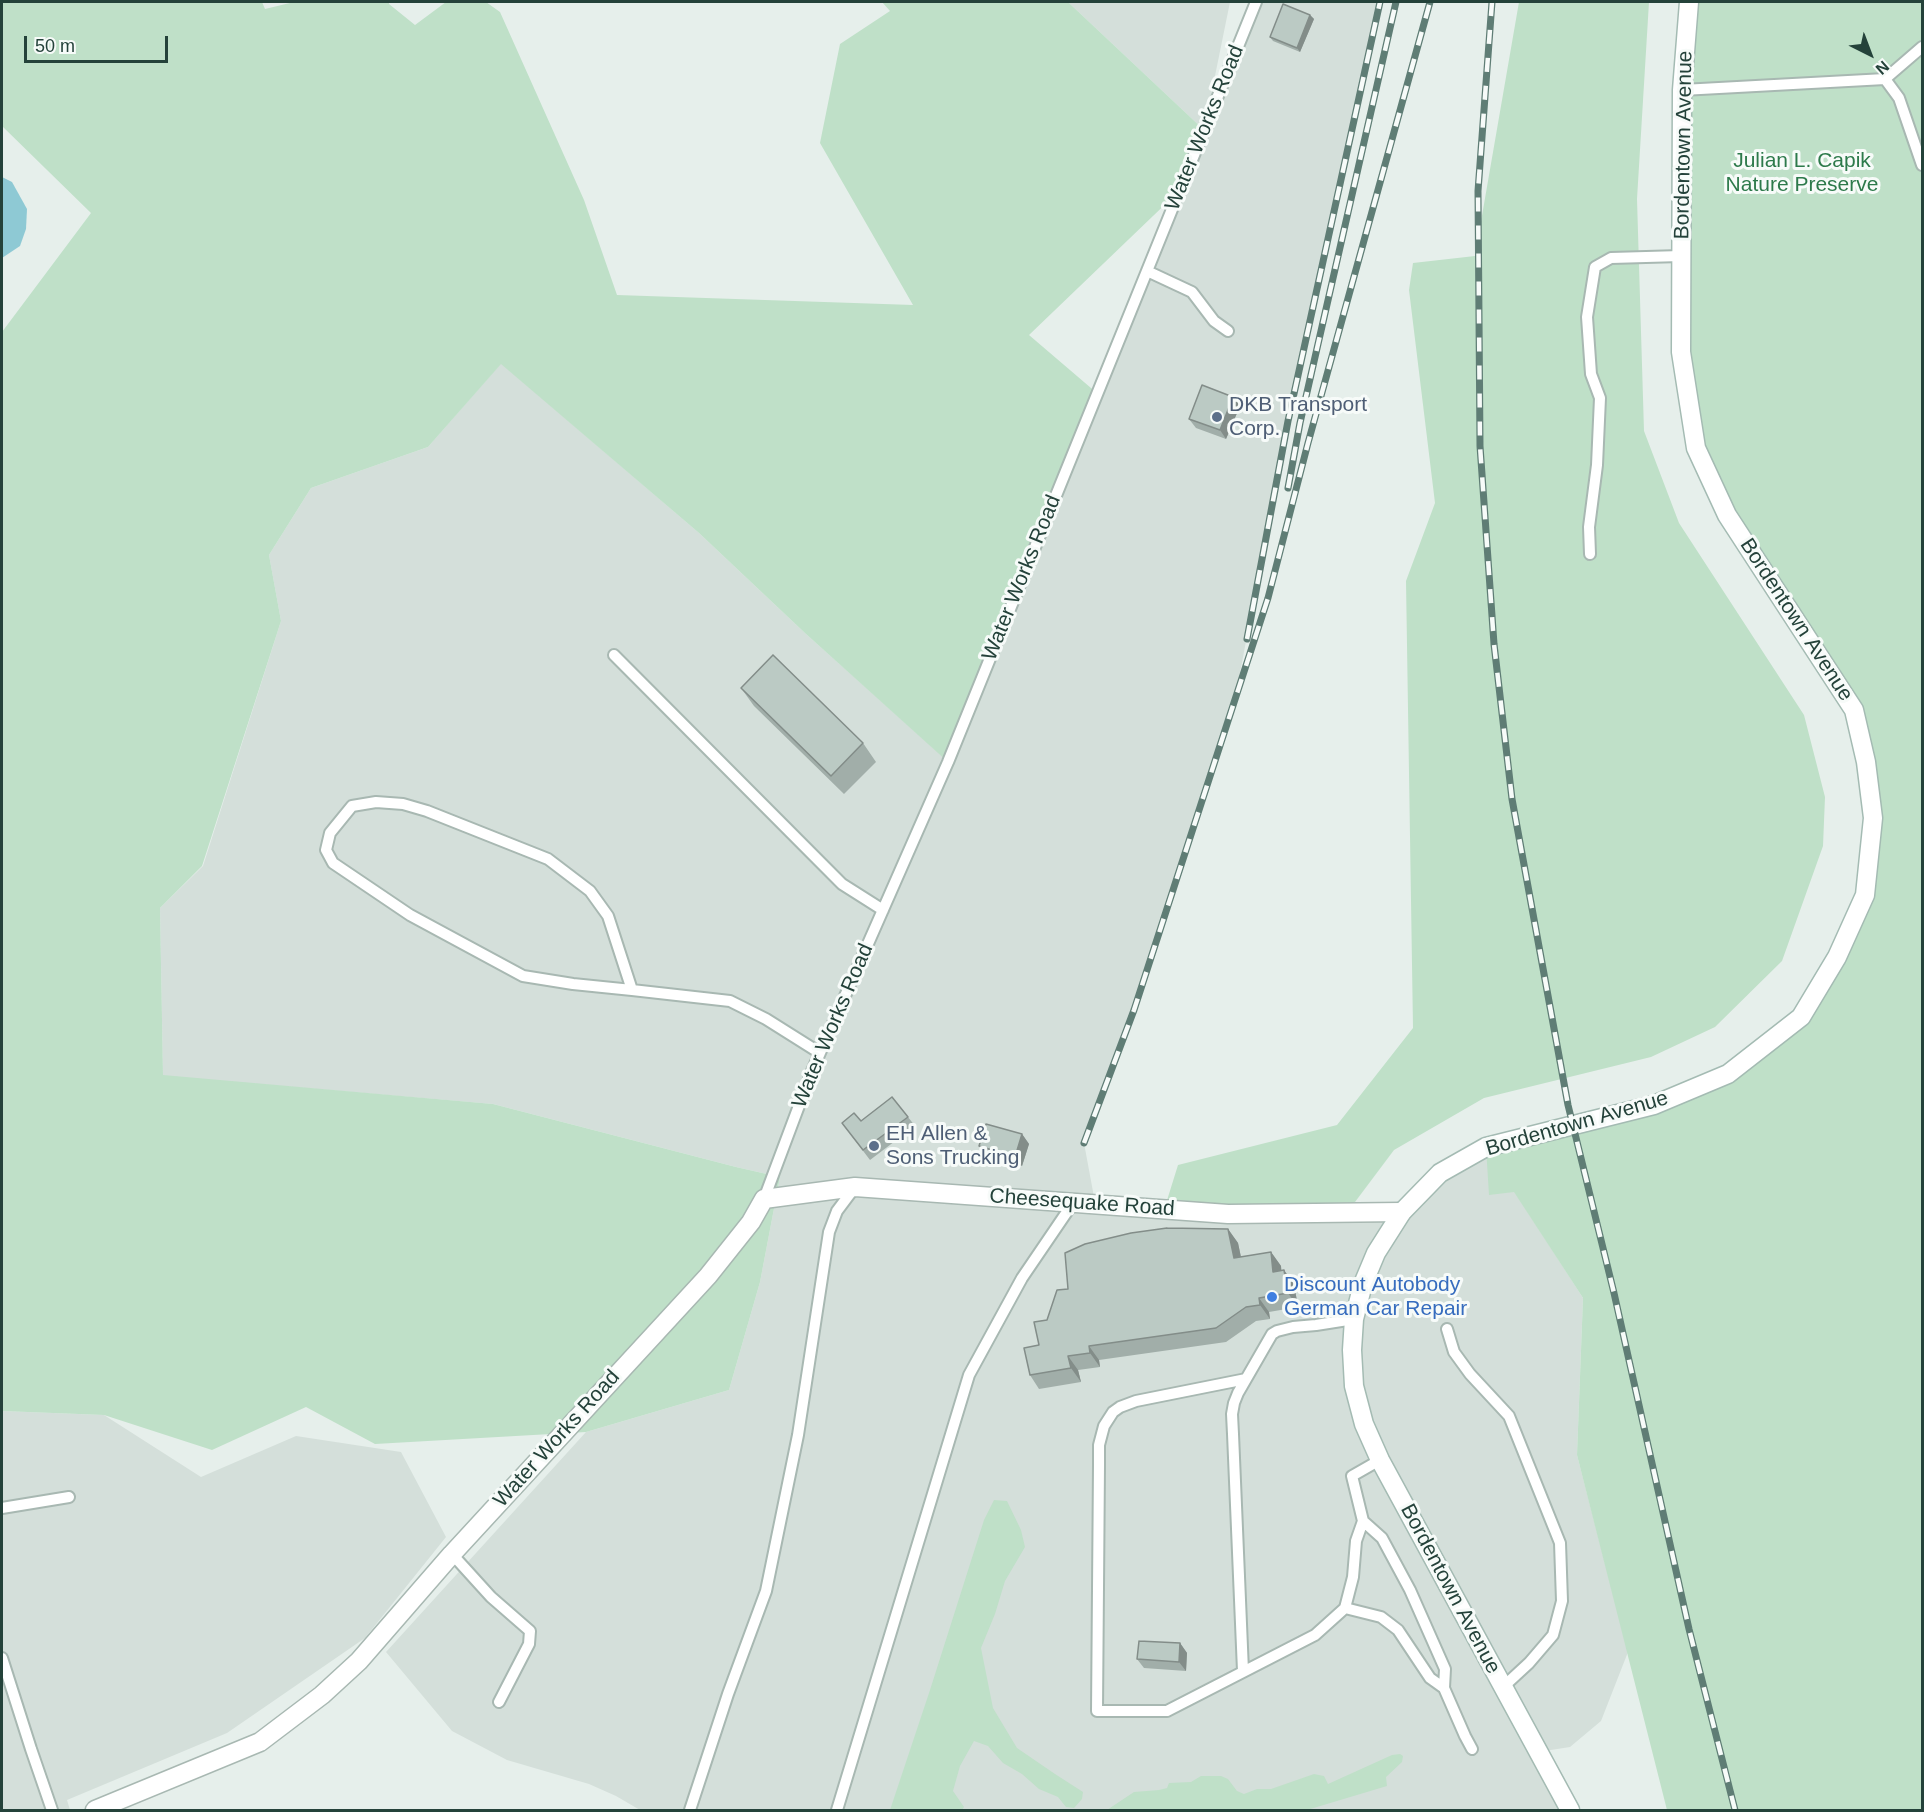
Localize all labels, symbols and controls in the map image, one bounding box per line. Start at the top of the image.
scale bar [27,24,171,62]
north arrow [1840,24,1900,84]
text: 50 m [35,36,75,56]
street label: Water Works Road [1160,42,1250,214]
street label: Bordentown Avenue [1670,50,1698,240]
text: N [1872,58,1892,78]
park label: Julian L. Capik Nature Preserve [1726,148,1878,198]
place label: DKB Transport Corp. [1229,392,1367,442]
marker: DKB Transport Corp. [1210,410,1224,424]
street label: Water Works Road [977,492,1067,664]
street label: Bordentown Avenue [1734,534,1858,706]
street label: Water Works Road [787,940,879,1112]
street label: Bordentown Avenue [1483,1086,1671,1162]
place label: EH Allen & Sons Trucking [886,1121,1019,1171]
marker: EH Allen & Sons Trucking [867,1139,881,1153]
street label: Cheesequake Road [989,1184,1175,1222]
place label: Discount Autobody German Car Repair [1284,1272,1467,1322]
marker: Discount Autobody German Car Repair [1265,1290,1279,1304]
street label: Water Works Road [489,1365,625,1513]
street label: Bordentown Avenue [1395,1500,1505,1678]

